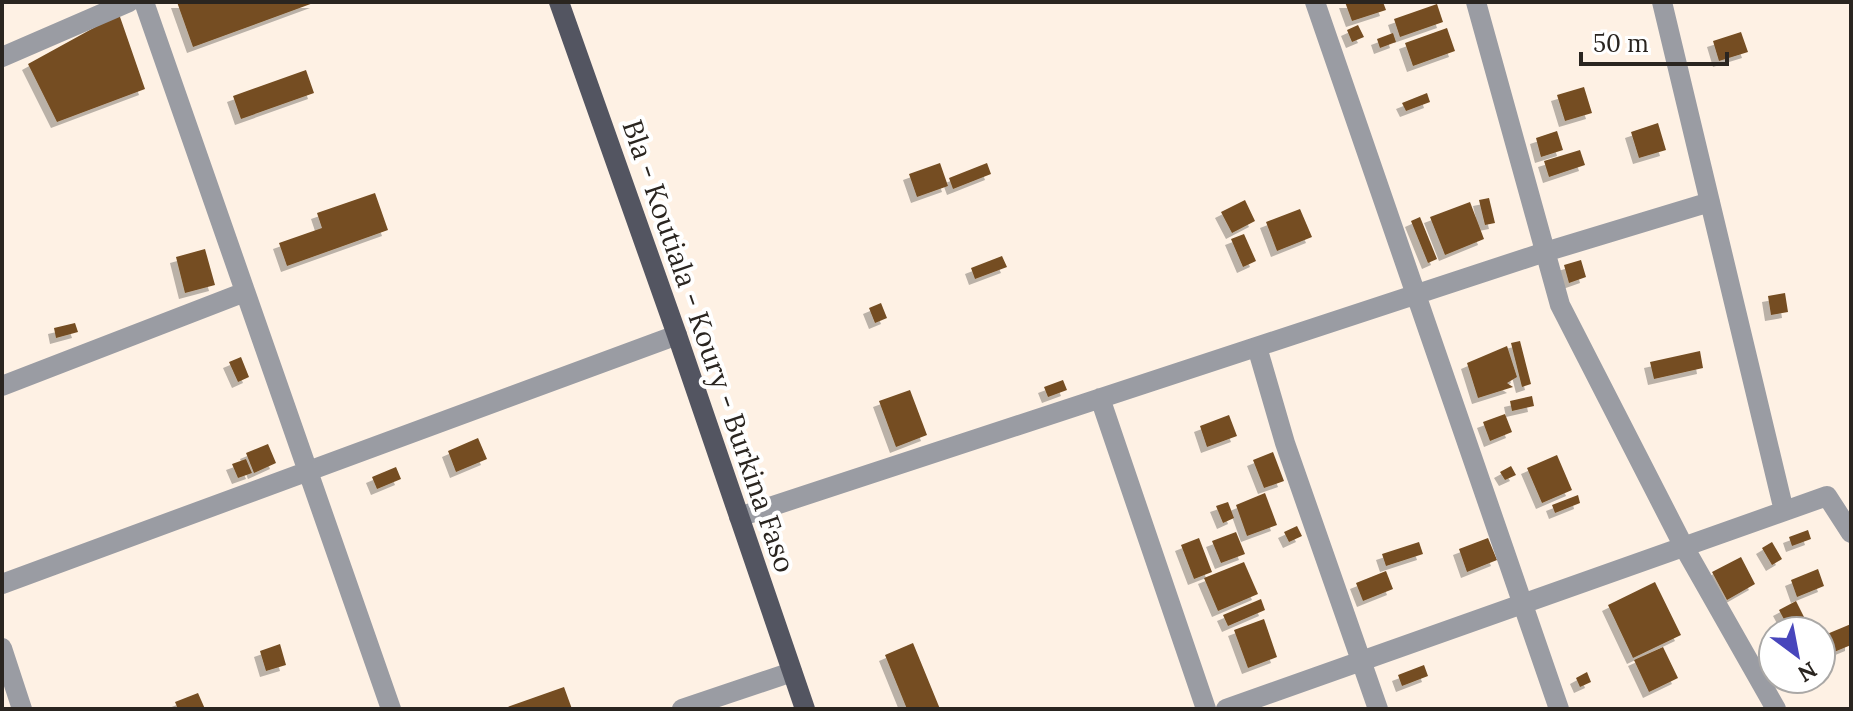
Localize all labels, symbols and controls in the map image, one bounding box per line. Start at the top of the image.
scale bar [1581,16,1727,66]
text: 50 m [1593,28,1649,59]
street label: Bla - Koutiala - Koury - Burkina Faso [614,115,804,577]
north arrow [1757,615,1837,695]
text: N [1793,656,1822,688]

